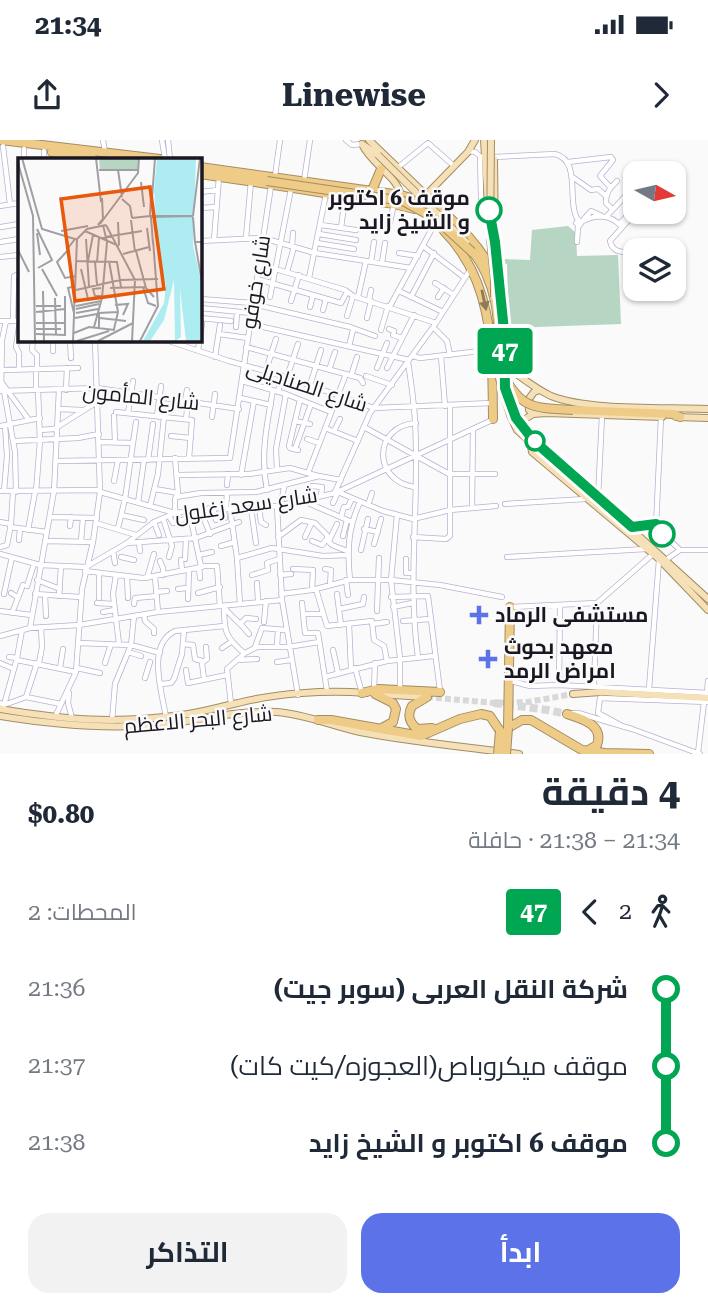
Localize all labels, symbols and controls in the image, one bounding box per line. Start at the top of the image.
text: 21:34 [35,10,101,40]
icon: share [28,76,66,114]
text: Linewise [282,76,426,114]
icon: forward [642,76,680,114]
inset map [18,158,201,341]
north arrow [623,161,686,224]
map controls [623,161,686,301]
place label: موقف 6 اكتوبر و الشيخ زايد [328,186,470,236]
marker: موقف 6 اكتوبر و الشيخ زايد [476,197,502,223]
street label: شارع خوفو [237,233,277,331]
button: layers [623,238,686,301]
one-way arrow [478,289,489,311]
line badge: 47 [474,328,536,374]
text: 47 [492,337,518,365]
street label: شارع الصناديلى [243,355,370,419]
street label: شارع المأمون [81,378,201,417]
unlabelled marker [525,431,545,451]
street label: شارع سعد زغلول [173,483,319,529]
unlabelled marker [649,521,675,547]
place label: مستشفى الرماد [495,603,648,627]
marker: مستشفى الرماد [469,605,489,625]
place label: معهد بحوث امراض الرمد [504,635,616,683]
marker: معهد بحوث امراض الرمد [478,649,498,669]
street label: شارع البحر الاعظم [123,702,273,740]
text: 4 دقيقة [542,770,680,814]
text: $0.80 [28,799,94,829]
text: 21:34 – 21:38 · حافلة [468,827,680,854]
icon: back [571,893,609,931]
icon: walk [642,893,680,931]
text: 47 [520,898,547,926]
text: 2 [619,898,632,925]
text: المحطات: 2 [28,899,137,926]
text: شركة النقل العربى (سوبر جيت) [274,974,628,1004]
text: 21:36 [28,975,85,1002]
text: موقف ميكروباص(العجوزه/كيت كات) [230,1051,628,1081]
text: 21:37 [28,1052,85,1079]
text: موقف 6 اكتوبر و الشيخ زايد [309,1128,628,1158]
text: 21:38 [28,1129,85,1156]
button: التذاكر [28,1213,347,1293]
button: ابدأ [361,1213,680,1293]

